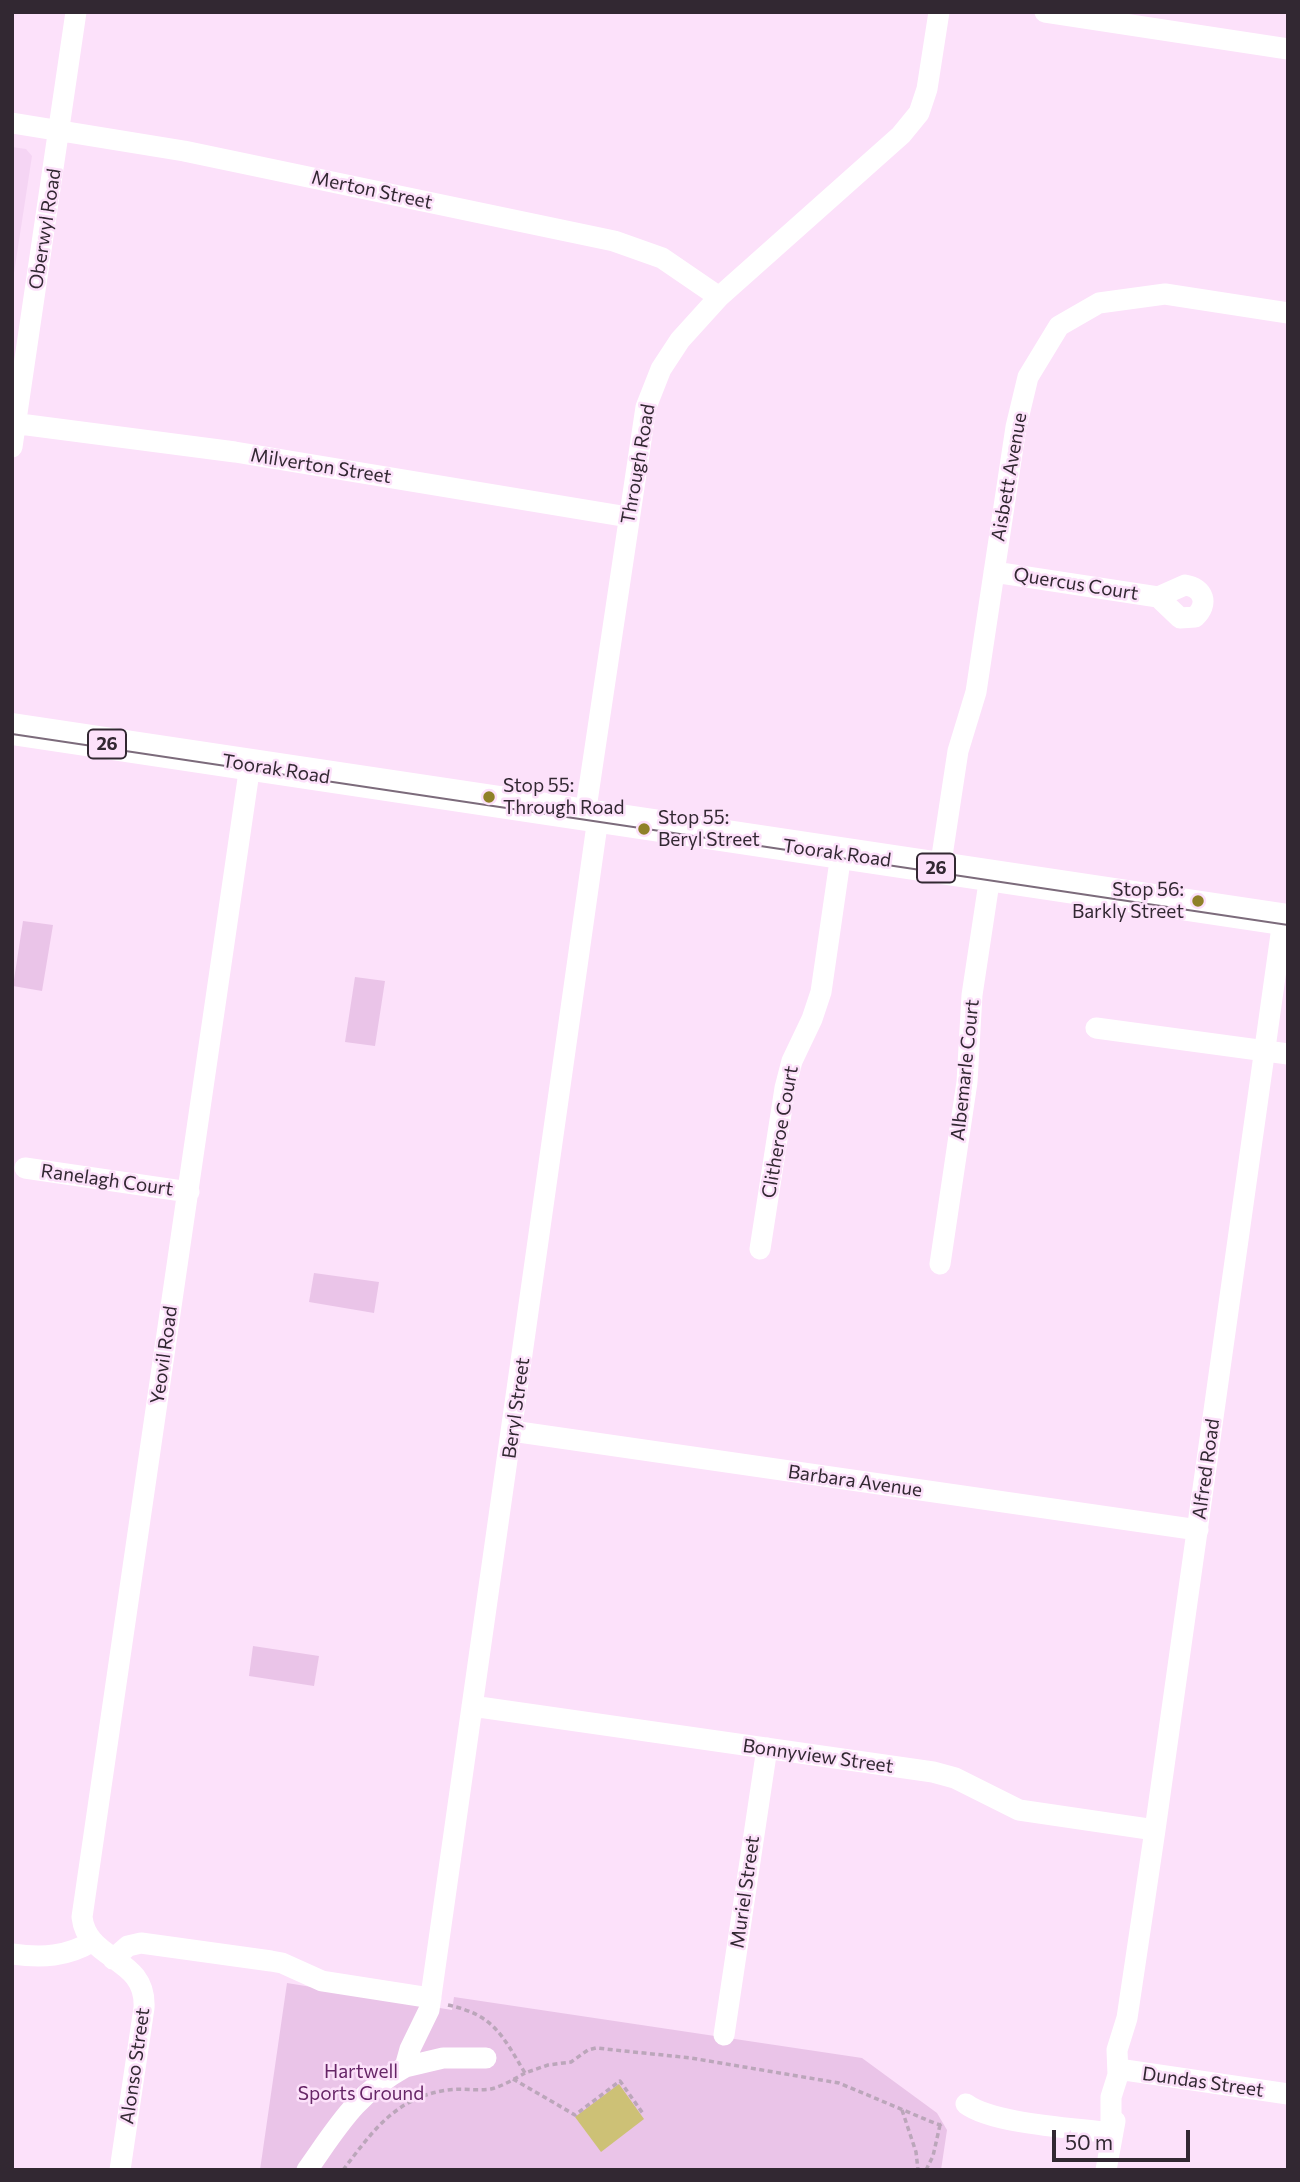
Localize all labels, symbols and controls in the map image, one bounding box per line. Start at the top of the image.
street label: Merton Street [309,166,435,214]
street label: Oberwyl Road [24,167,66,291]
street label: Through Road [616,402,660,526]
street label: Aisbett Avenue [986,411,1032,543]
street label: Milverton Street [249,444,393,488]
street label: Quercus Court [1012,563,1140,605]
road number: 26 [88,730,126,758]
street label: Toorak Road [220,749,332,789]
place label: Stop 55: Through Road [503,775,624,819]
marker: Stop 55: Through Road [481,789,497,805]
place label: Stop 55: Beryl Street [658,807,760,851]
marker: Stop 55: Beryl Street [636,821,652,837]
street label: Toorak Road [781,834,893,872]
road number: 26 [917,854,955,882]
place label: Stop 56: Barkly Street [1072,879,1184,923]
marker: Stop 56: Barkly Street [1190,893,1206,909]
street label: Albemarle Court [946,998,984,1142]
street label: Clitheroe Court [757,1064,803,1200]
street label: Ranelagh Court [39,1159,175,1201]
street label: Yeovil Road [146,1304,182,1406]
street label: Beryl Street [498,1356,534,1460]
street label: Alfred Road [1188,1417,1224,1521]
street label: Barbara Avenue [786,1460,924,1502]
street label: Bonnyview Street [741,1734,895,1778]
street label: Muriel Street [726,1834,764,1950]
street label: Alonso Street [116,2006,154,2126]
park label: Hartwell Sports Ground [298,2061,424,2105]
street label: Dundas Street [1141,2062,1265,2102]
scale bar [1055,2116,1193,2160]
text: 50 m [1065,2129,1113,2154]

